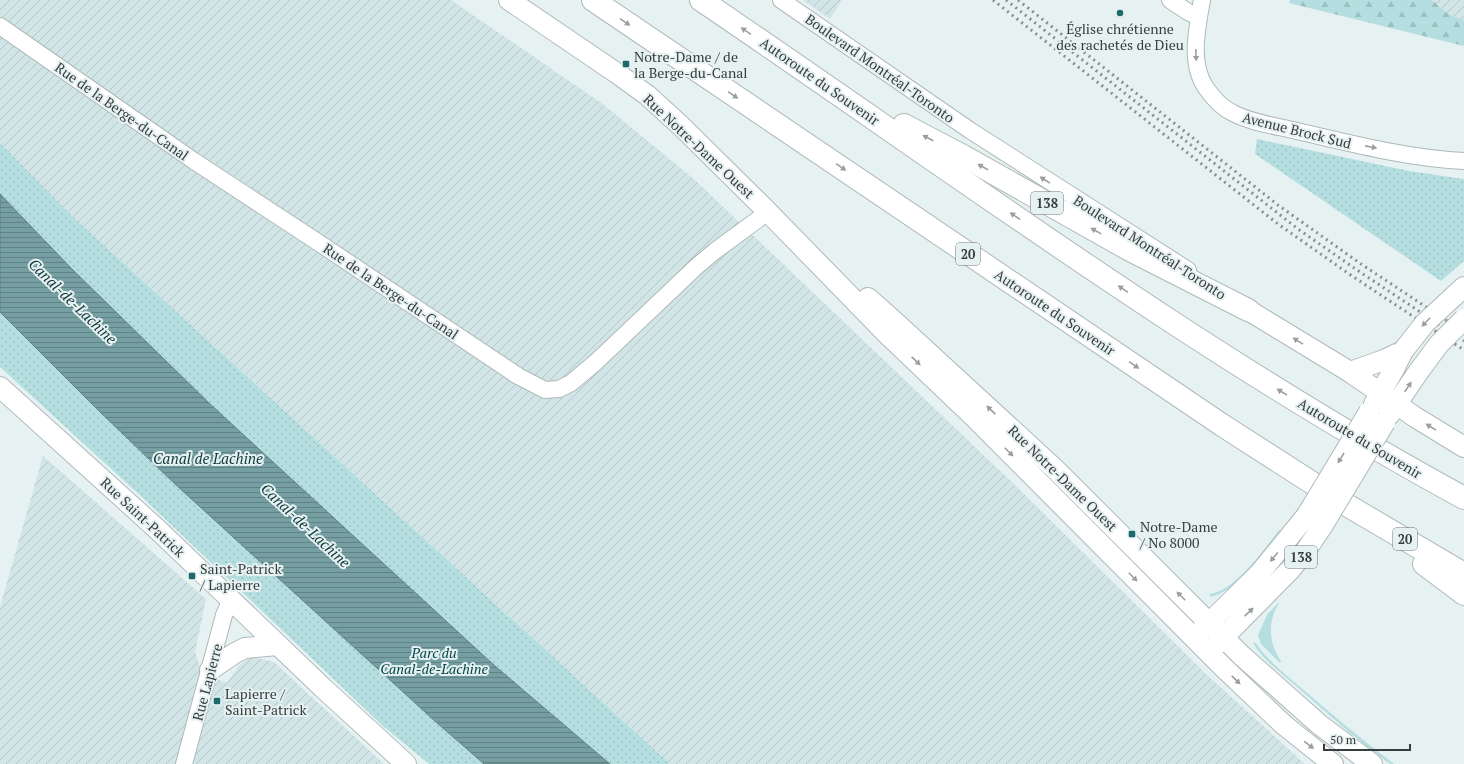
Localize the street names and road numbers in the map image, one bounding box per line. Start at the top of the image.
street label: Boulevard Montréal-Toronto [802,9,959,127]
street label: Autoroute du Souvenir [757,33,884,130]
street label: Rue de la Berge-du-Canal [51,58,193,164]
street label: Rue Notre-Dame Ouest [639,90,759,203]
street label: Avenue Brock Sud [1241,107,1354,153]
street label: Boulevard Montréal-Toronto [1070,191,1230,304]
road number: 138 [1031,192,1063,214]
street label: Rue de la Berge-du-Canal [320,239,462,343]
road number: 20 [956,243,980,265]
street label: Autoroute du Souvenir [991,265,1120,360]
street label: Autoroute du Souvenir [1294,393,1426,483]
street label: Rue Notre-Dame Ouest [1004,421,1122,536]
street label: Rue Saint-Patrick [97,473,190,562]
road number: 20 [1393,528,1417,550]
road number: 138 [1285,546,1317,568]
street label: Rue Lapierre [188,641,226,723]

